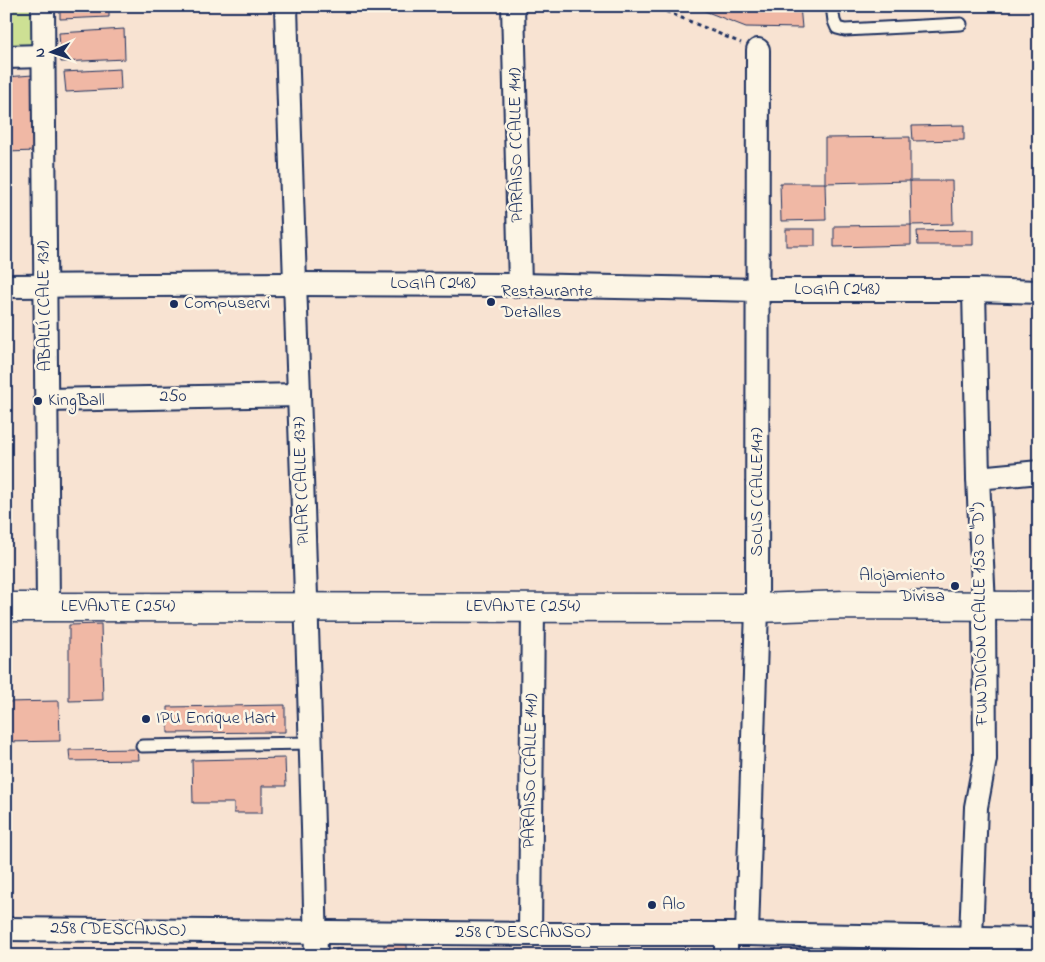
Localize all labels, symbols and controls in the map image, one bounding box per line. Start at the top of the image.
north arrow [28,28,78,78]
text: N [30,47,51,58]
street label: PARAISO (CALLE 141) [503,67,531,223]
street label: ABALLÍ (CALE 131) [31,240,59,372]
street label: LOGIA (248) [390,271,476,297]
street label: LOGIA (248) [794,277,880,303]
place label: Restaurante Detalles [500,279,593,326]
place label: Compuservi [184,291,270,317]
marker: Restaurante Detalles [485,296,497,308]
marker: Compuservi [168,298,180,310]
street label: 250 [159,384,187,410]
place label: KingBall [48,388,105,415]
marker: KingBall [32,395,44,407]
street label: PILAR (CALLE 137) [287,416,317,546]
street label: SOLIS (CALLE147) [745,428,771,556]
street label: FUNDICIÓN (CALLE 153 O "D") [966,502,996,727]
place label: Alojamiento Divisa [859,563,945,610]
marker: Alojamiento Divisa [949,580,961,592]
street label: LEVANTE (254) [61,594,175,620]
street label: LEVANTE (254) [466,594,580,620]
street label: PARAISO (CALLE 141) [517,693,545,849]
place label: IPU Enrique Hart [156,706,276,732]
marker: IPU Enrique Hart [140,713,152,725]
place label: Alo [662,892,685,918]
marker: Alo [646,899,658,911]
street label: 258 (DESCANSO) [50,916,186,944]
street label: 258 (DESCANSO) [455,920,591,946]

